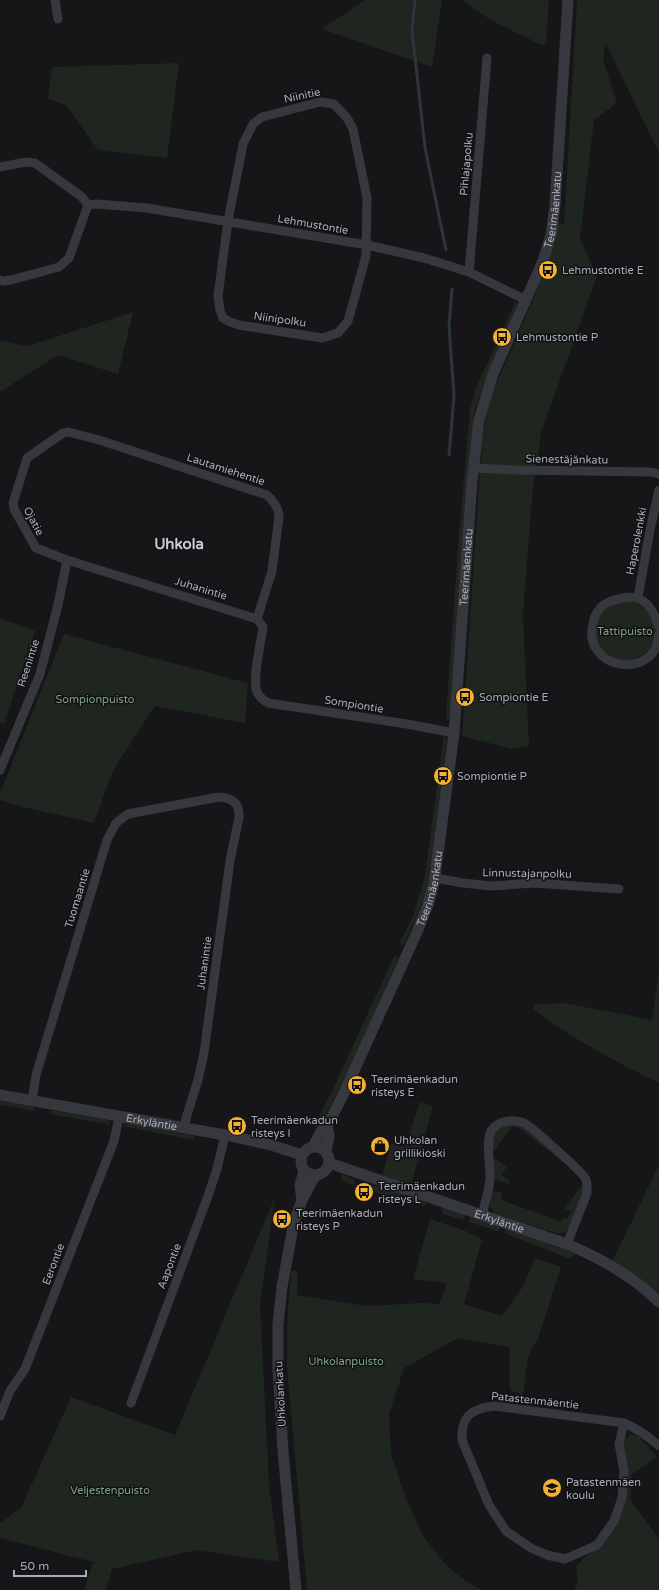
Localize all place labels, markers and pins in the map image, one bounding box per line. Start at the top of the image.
bus stop icon: Lehmustontie E [537,259,559,281]
place label: Lehmustontie E [562,264,644,277]
bus stop icon: Lehmustontie P [491,326,513,348]
place label: Lehmustontie P [516,331,598,344]
bus stop icon: Sompiontie E [454,686,476,708]
place label: Sompiontie E [479,691,549,704]
bus stop icon: Sompiontie P [432,765,454,787]
place label: Sompiontie P [457,770,527,783]
place label: Teerimäenkadun risteys E [371,1073,458,1099]
bus stop icon: Teerimäenkadun risteys E [346,1074,368,1096]
place label: Teerimäenkadun risteys I [251,1114,338,1140]
bus stop icon: Teerimäenkadun risteys I [226,1115,248,1137]
place label: Uhkolan grillikioski [394,1134,446,1160]
shop icon: Uhkolan grillikioski [369,1135,391,1157]
place label: Teerimäenkadun risteys L [378,1180,465,1206]
bus stop icon: Teerimäenkadun risteys L [353,1181,375,1203]
place label: Teerimäenkadun risteys P [296,1207,383,1233]
bus stop icon: Teerimäenkadun risteys P [271,1208,293,1230]
place label: Patastenmäen koulu [566,1476,641,1502]
school or university icon: Patastenmäen koulu [541,1477,563,1499]

